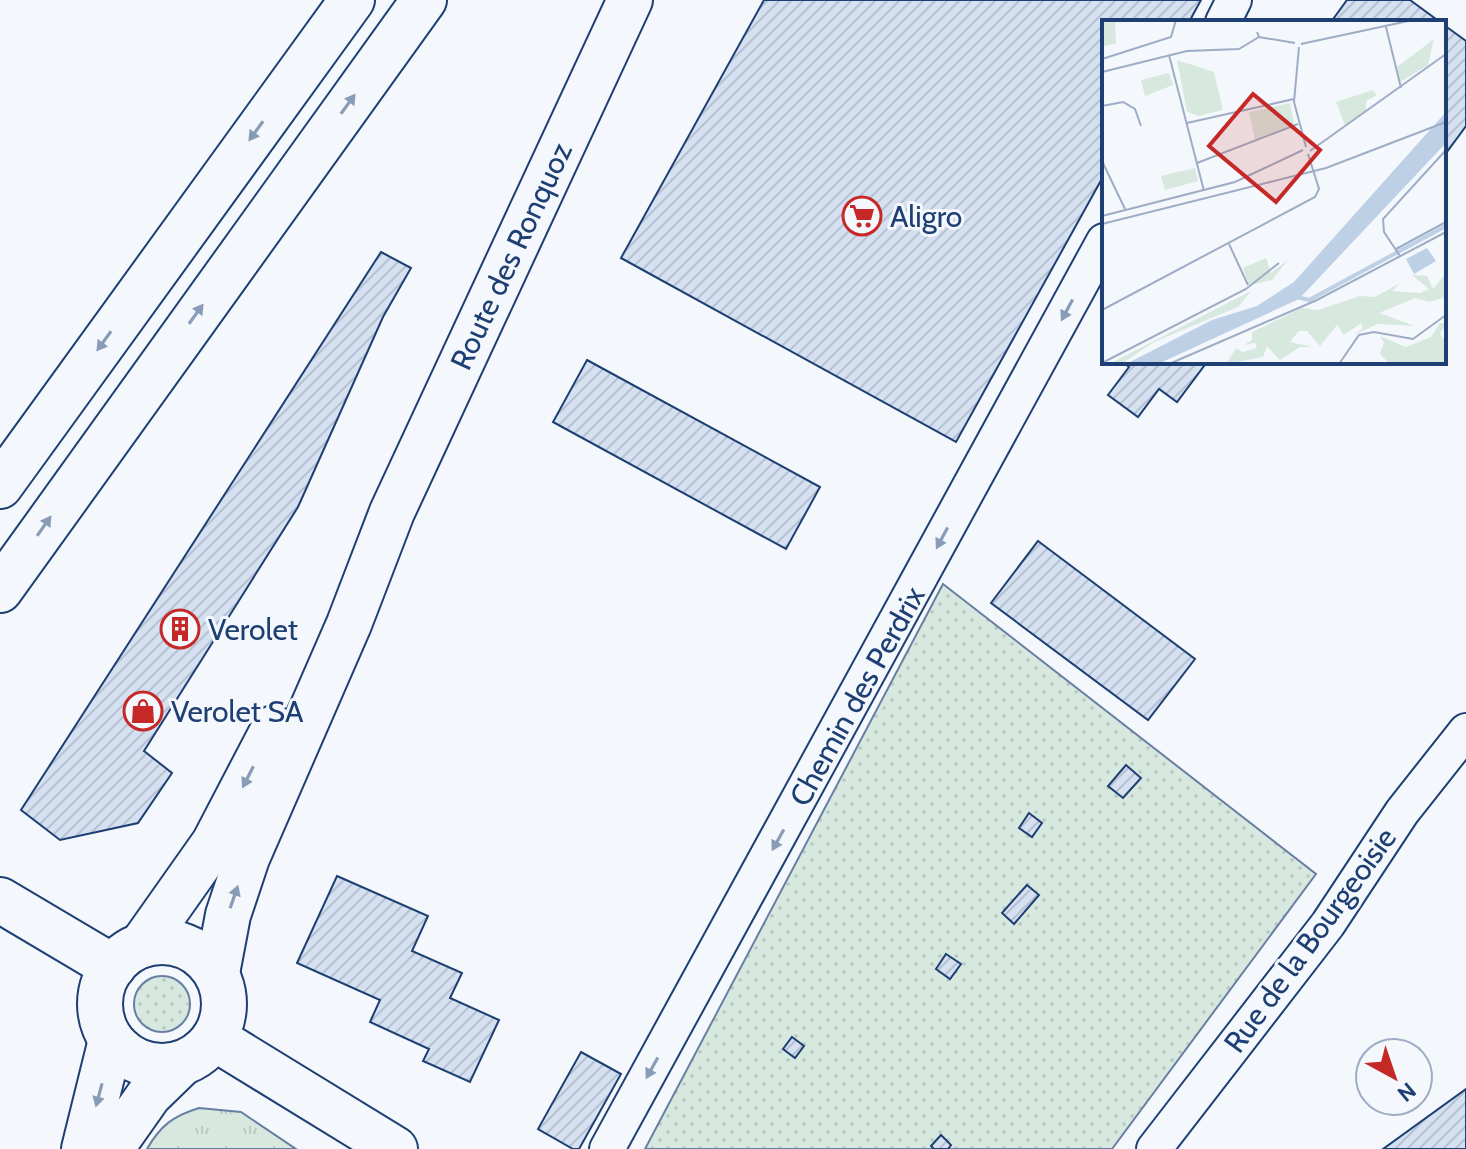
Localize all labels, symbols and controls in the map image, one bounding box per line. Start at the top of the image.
inset map [1102,20,1446,364]
one-way arrow [340,93,356,115]
one-way arrow [249,121,265,141]
street label: Route des Ronquoz [442,136,580,376]
supermarket icon: Aligro [841,195,883,237]
place label: Aligro [890,198,962,235]
one-way arrow [1060,299,1074,321]
one-way arrow [187,304,203,325]
one-way arrow [97,331,112,352]
one-way arrow [36,515,51,536]
one-way arrow [935,527,949,549]
street label: Chemin des Perdrix [781,580,933,812]
building icon: Verolet [159,608,201,650]
place label: Verolet [208,611,298,648]
shop icon: Verolet SA [122,690,164,732]
place label: Verolet SA [171,693,304,730]
one-way arrow [242,766,256,788]
street label: Rue de la Bourgeoisie [1216,820,1404,1060]
one-way arrow [771,829,784,852]
one-way arrow [229,885,241,909]
north arrow [1354,1037,1434,1117]
one-way arrow [645,1057,659,1079]
text: N [1392,1077,1421,1107]
one-way arrow [92,1082,104,1107]

